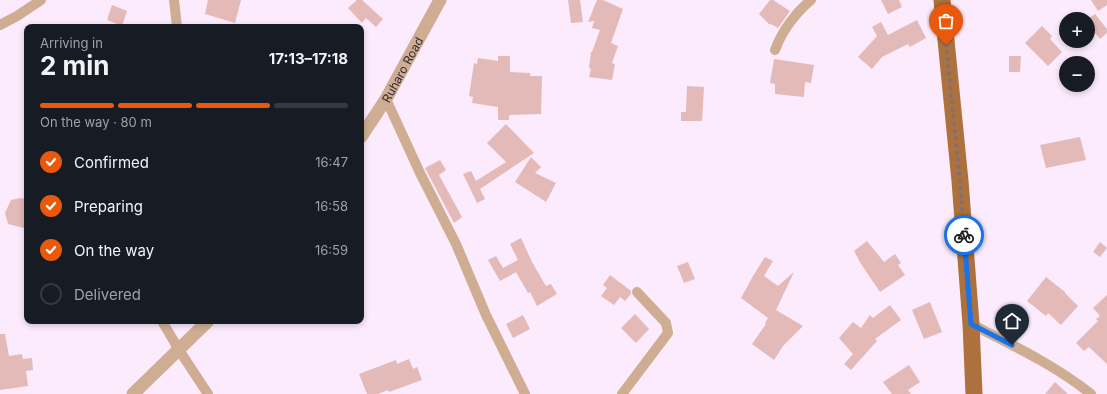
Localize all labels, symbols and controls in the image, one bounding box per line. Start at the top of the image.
pin [929,4,963,45]
icon: bag [935,10,957,32]
map controls [1059,12,1095,92]
button: + [1059,12,1095,48]
street label: Ruharo Road [378,34,426,105]
text: Arriving in [40,35,103,51]
text: 17:13–17:18 [269,49,348,68]
text: 2 min [40,50,110,81]
button: − [1059,56,1095,92]
text: On the way · 80 m [40,114,152,130]
icon: check [40,151,62,173]
text: Confirmed [74,153,149,172]
text: 16:47 [315,154,348,170]
icon: check [40,195,62,217]
text: Preparing [74,197,143,216]
text: 16:58 [315,198,348,214]
courier [944,215,984,255]
icon: bike [953,224,975,246]
icon: check [40,239,62,261]
text: On the way [74,241,154,260]
text: 16:59 [315,242,348,258]
text: Delivered [74,285,141,304]
pin [995,304,1029,345]
icon: home [1001,310,1023,332]

